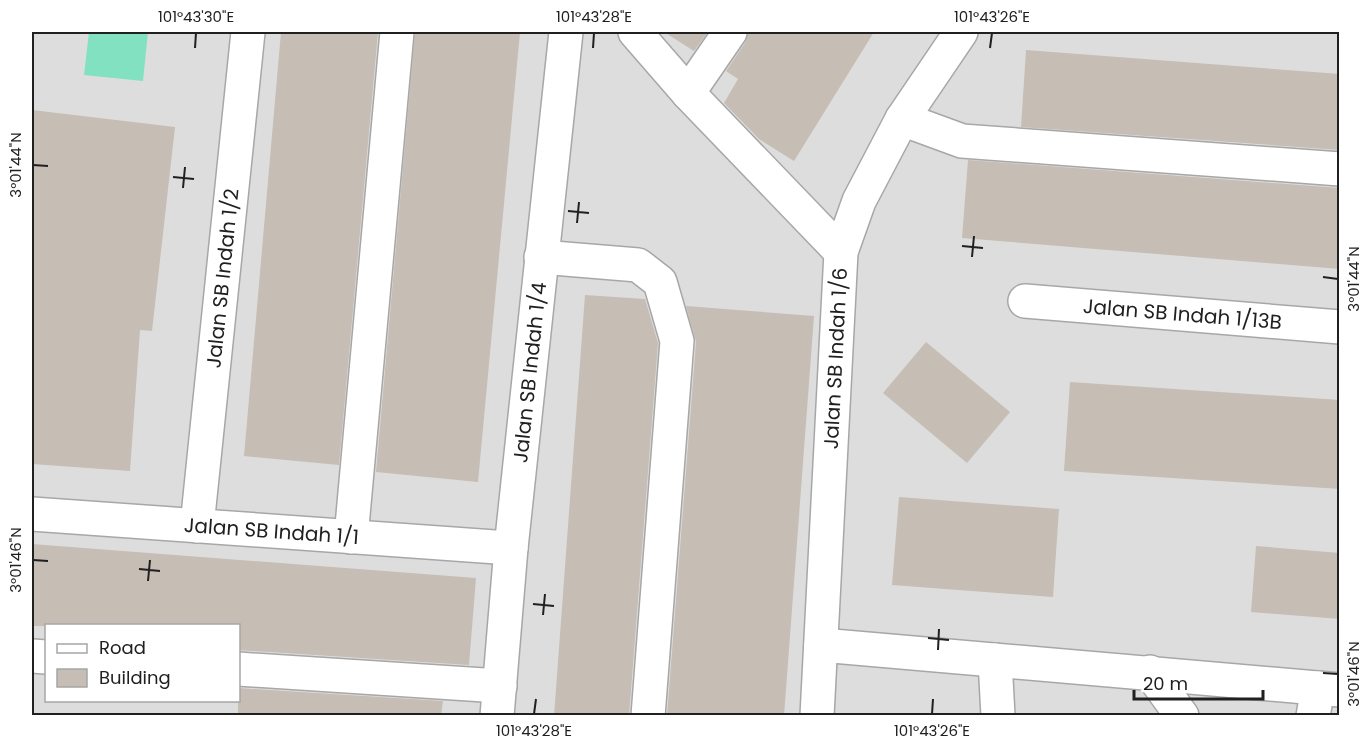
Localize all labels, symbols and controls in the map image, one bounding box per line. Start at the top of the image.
text: 101°43'30"E [158,6,234,27]
text: 101°43'28"E [556,6,632,27]
text: 101°43'26"E [954,6,1030,27]
text: 3°01'44"N [5,132,26,198]
street label: Jalan SB Indah 1/2 [199,187,246,370]
text: 3°01'44"N [1343,246,1364,312]
street label: Jalan SB Indah 1/6 [817,267,854,450]
street label: Jalan SB Indah 1/4 [506,281,553,464]
street label: Jalan SB Indah 1/13B [1082,292,1283,336]
street label: Jalan SB Indah 1/1 [183,511,360,551]
text: 3°01'46"N [5,527,26,593]
legend [45,624,240,702]
text: Road [99,635,146,660]
text: 3°01'46"N [1343,641,1364,707]
scale bar [1134,663,1263,701]
text: Building [99,665,171,690]
text: 20 m [1143,671,1188,696]
text: 101°43'28"E [496,720,572,741]
text: 101°43'26"E [894,720,970,741]

